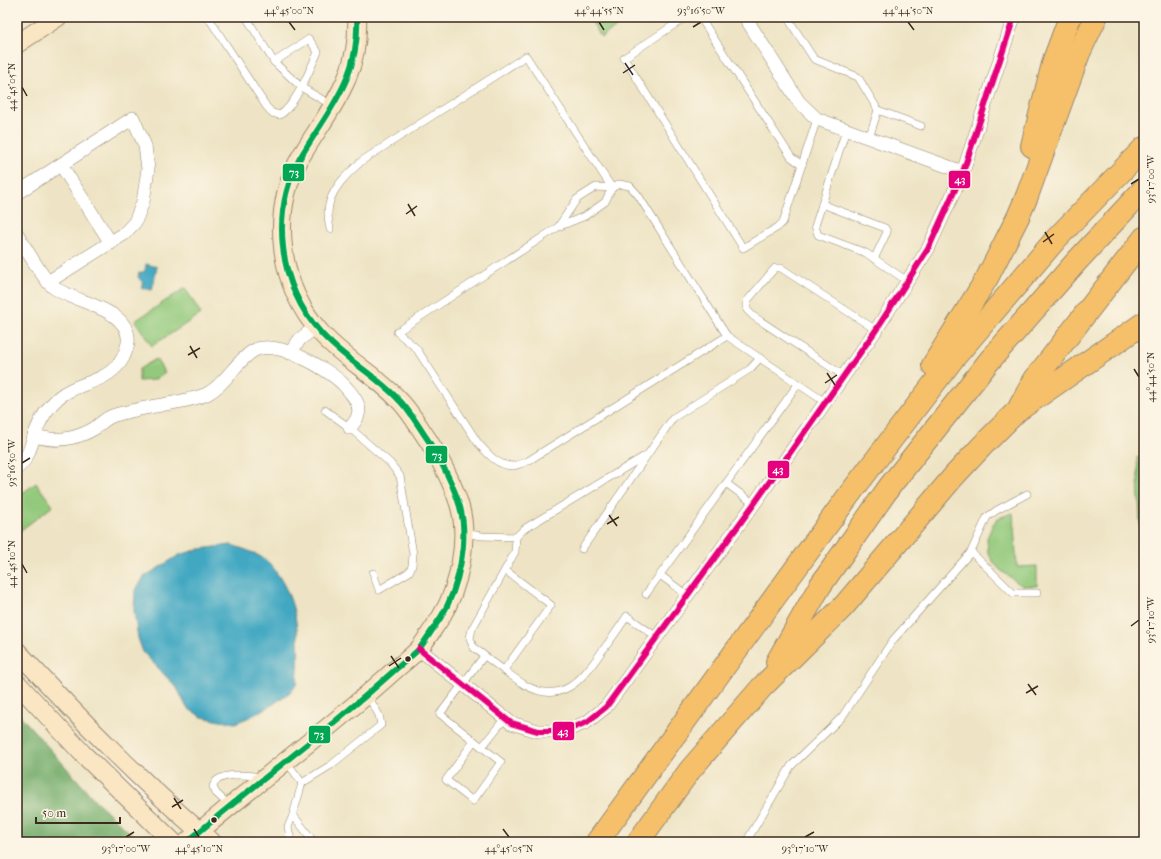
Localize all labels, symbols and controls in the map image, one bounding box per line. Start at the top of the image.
text: 44°45'00"N [264,5,314,17]
text: 44°44'55"N [574,5,624,17]
text: 93°16'50"W [677,5,726,17]
text: 44°44'50"N [883,5,934,17]
text: 44°45'05"N [6,62,18,111]
text: 93°17'00"W [1145,154,1157,203]
line badge: 73 [282,163,305,182]
text: 73 [288,166,299,179]
line badge: 43 [948,170,971,189]
text: 43 [953,173,966,186]
text: 44°44'50"N [1145,351,1157,402]
text: 93°16'50"W [6,438,18,487]
line badge: 73 [425,445,448,464]
text: 73 [431,449,442,462]
line badge: 43 [767,460,790,479]
text: 43 [771,463,784,476]
text: 44°45'10"N [6,540,18,588]
text: 93°17'10"W [1145,596,1157,643]
unlabelled marker [403,654,413,664]
line badge: 43 [552,721,575,741]
line badge: 73 [308,725,331,744]
text: 43 [556,725,569,738]
text: 73 [313,728,324,741]
scale bar [36,799,120,825]
text: 50 m [42,806,66,820]
unlabelled marker [209,815,219,825]
text: 93°17'00"W [102,843,151,855]
text: 44°45'10"N [175,843,223,855]
text: 44°45'05"N [485,843,534,855]
text: 93°17'10"W [782,843,829,855]

